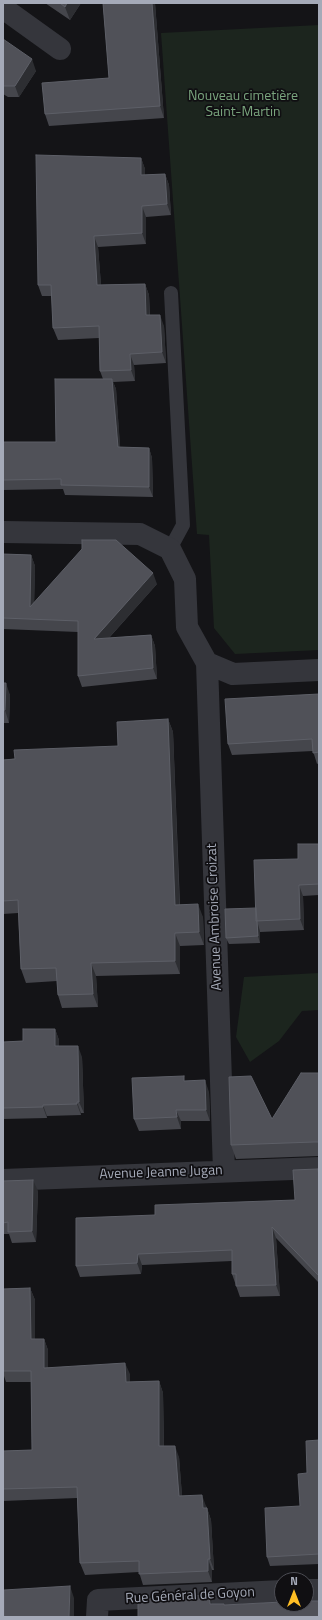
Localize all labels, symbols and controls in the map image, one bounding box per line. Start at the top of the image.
park label: Nouveau cimetière Saint-Martin [188,89,298,122]
street label: Avenue Ambroise Croizat [204,843,226,991]
street label: Avenue Jeanne Jugan [99,1162,223,1184]
north arrow [274,1572,314,1612]
text: N [290,1573,298,1589]
street label: Rue Général de Goyon [125,1584,255,1608]

